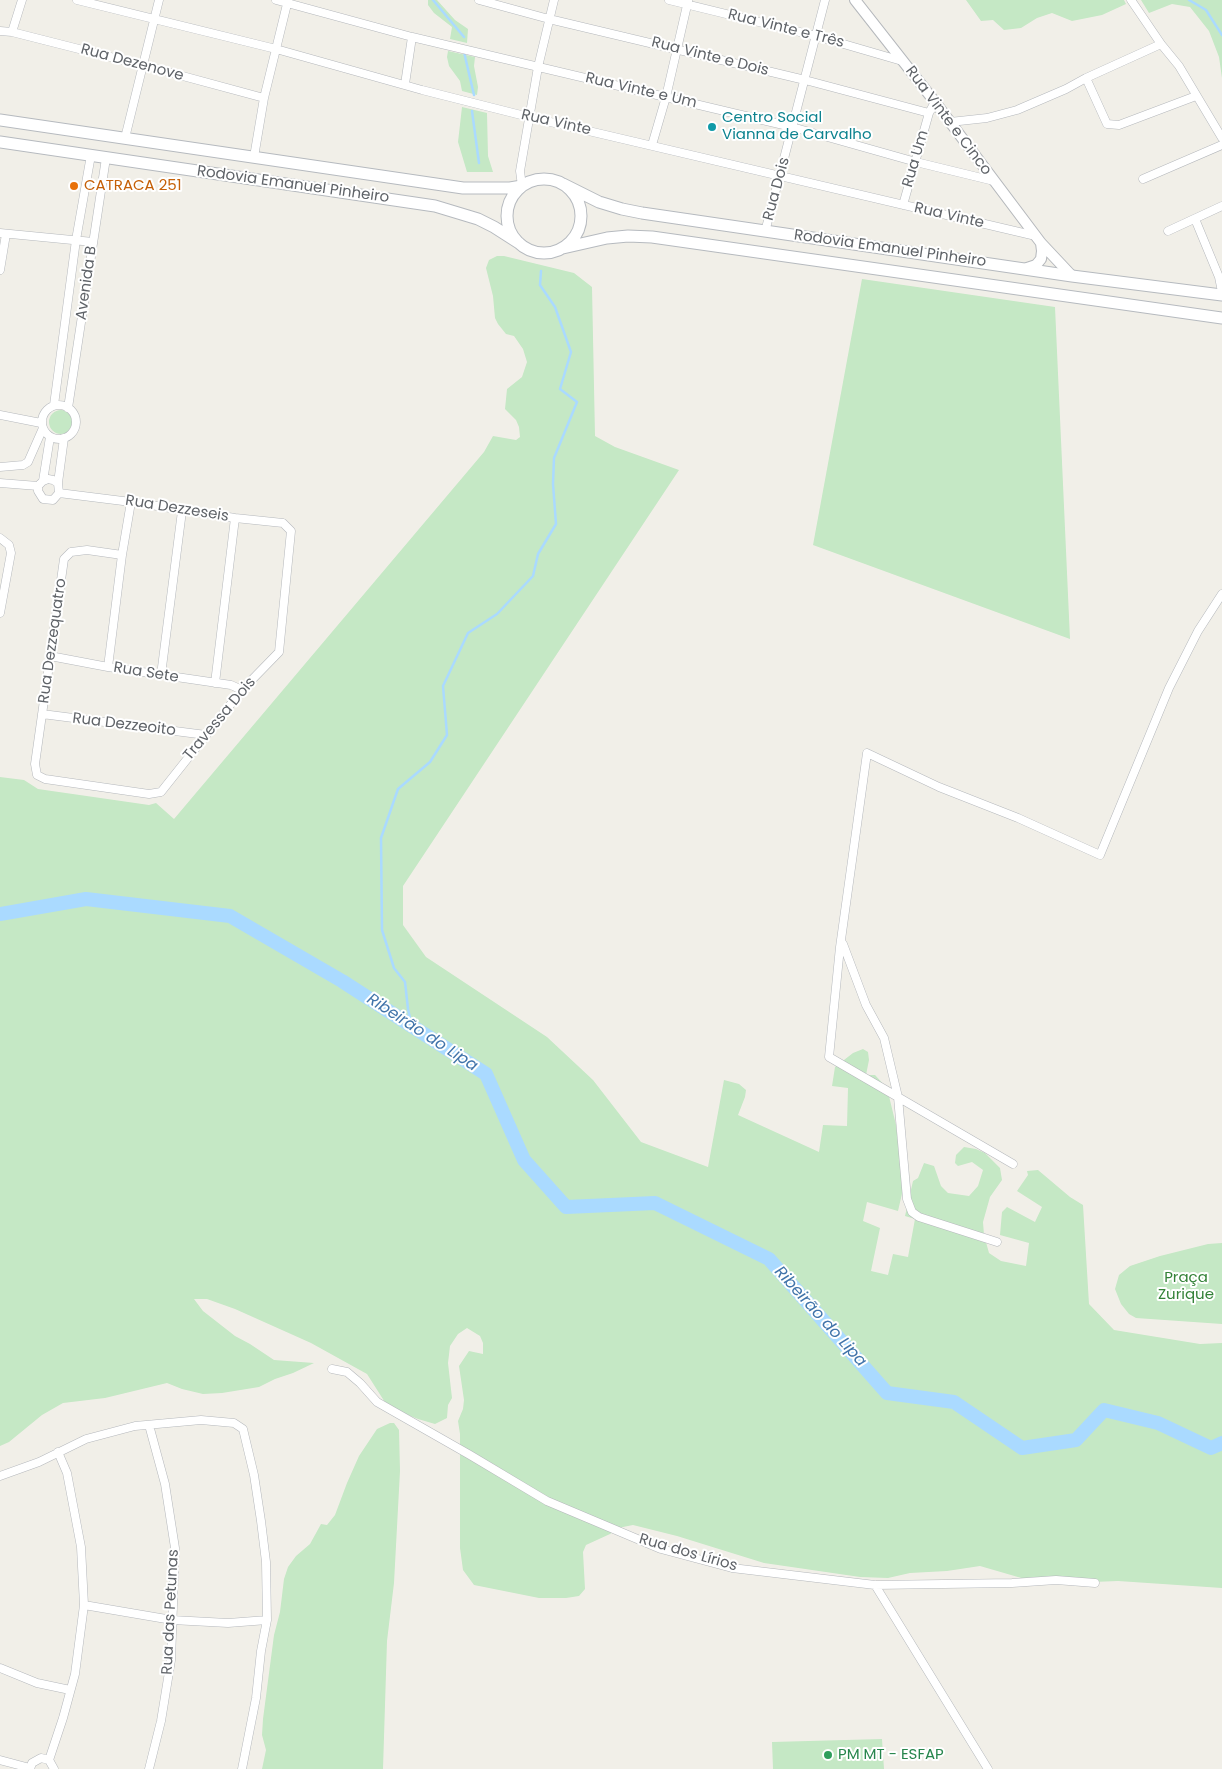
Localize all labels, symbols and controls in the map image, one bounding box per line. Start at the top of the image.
street label: Rua Vinte e Três [726,6,846,52]
street label: Rua Vinte e Dois [650,34,770,80]
street label: Rua Dezenove [79,41,185,85]
street label: Rua Vinte e Cinco [901,63,995,179]
street label: Rua Vinte e Um [583,69,699,113]
street label: Rua Vinte [519,106,593,140]
place label: Centro Social Vianna de Carvalho [722,109,872,144]
marker: Centro Social Vianna de Carvalho [706,121,718,133]
street label: Rua Um [899,128,933,190]
street label: Rua Dois [760,155,794,223]
street label: Rodovia Emanuel Pinheiro [196,163,390,207]
place label: CATRACA 251 [84,177,182,195]
marker: CATRACA 251 [68,180,80,192]
street label: Rua Vinte [912,199,986,233]
street label: Rodovia Emanuel Pinheiro [793,227,987,271]
street label: Avenida B [73,245,101,321]
street label: Rua Dezzeseis [124,492,230,526]
street label: Rua Dezzequatro [35,577,71,705]
street label: Rua Sete [112,659,180,687]
street label: Travessa Dois [180,674,260,764]
street label: Rua Dezzeoito [71,710,177,740]
water label: Ribeirão do Lipa [363,990,481,1076]
water label: Ribeirão do Lipa [770,1263,870,1371]
park label: Praça Zurique [1158,1269,1214,1304]
street label: Rua dos Lírios [637,1530,739,1576]
street label: Rua das Petunas [159,1549,183,1675]
place label: PM MT - ESFAP [838,1746,944,1764]
marker: PM MT - ESFAP [822,1749,834,1761]

